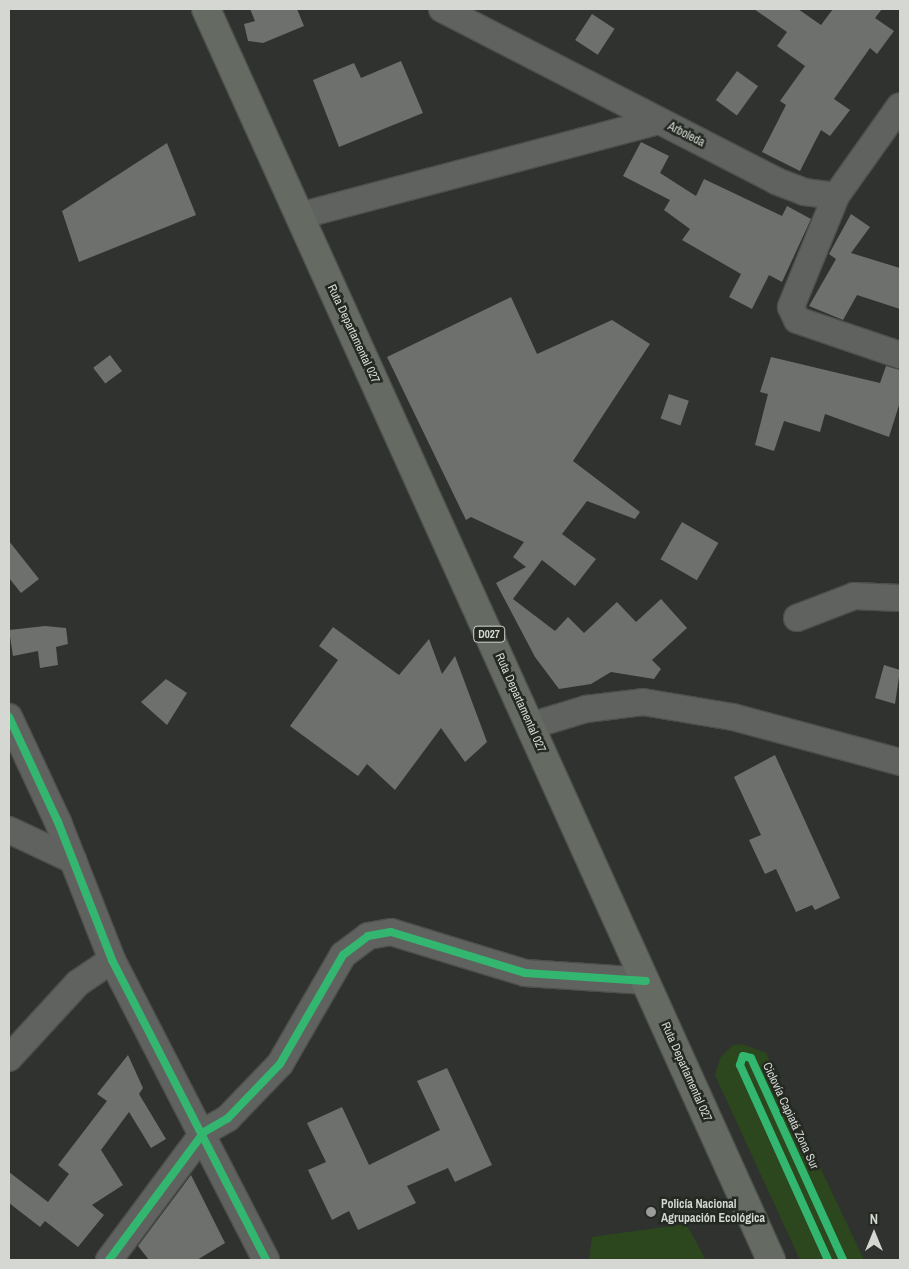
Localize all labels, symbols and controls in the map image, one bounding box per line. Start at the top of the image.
street label: Arboleda [665,120,707,150]
street label: Ruta Departamental 027 [324,282,382,386]
road number: D027 [473,626,505,642]
street label: Ruta Departamental 027 [492,651,548,755]
street label: Ruta Departamental 027 [658,1020,714,1124]
street label: Ciclovía Capiatá Zona Sur [759,1060,821,1172]
place label: Policía Nacional Agrupación Ecológica [661,1198,765,1226]
marker: Policía Nacional Agrupación Ecológica [645,1206,657,1218]
north arrow [849,1209,899,1259]
text: N [870,1210,878,1228]

